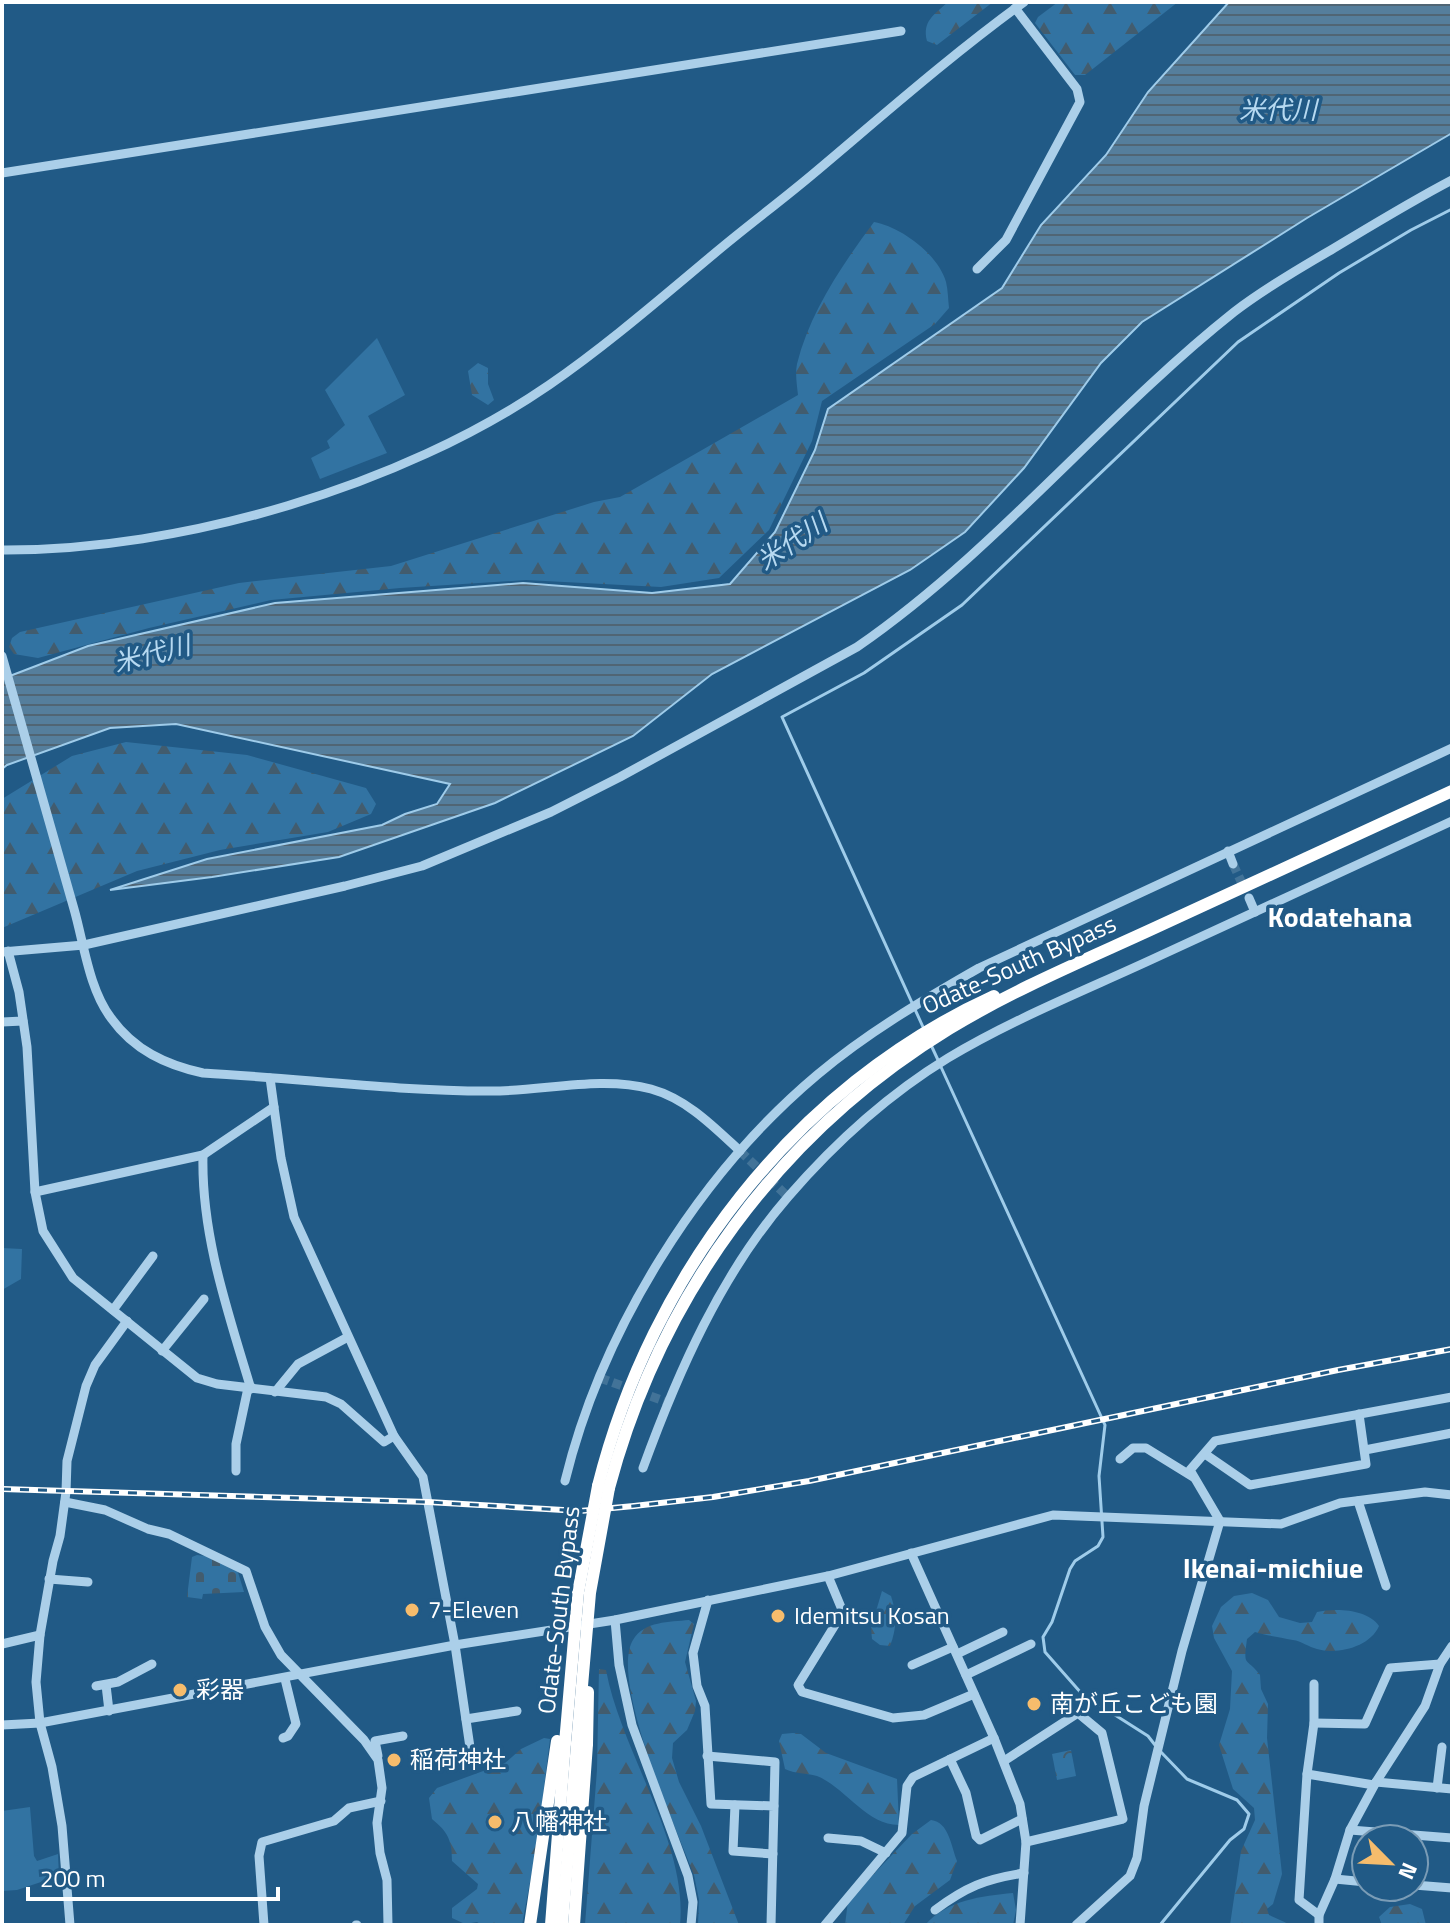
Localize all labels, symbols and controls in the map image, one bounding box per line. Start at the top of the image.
water label: 米代川 [1239,90,1320,129]
water label: 米代川 [748,502,837,580]
water label: 米代川 [109,624,197,682]
district label: Kodatehana [1268,895,1412,938]
street label: Odate-South Bypass [916,905,1122,1023]
street label: Odate-South Bypass [527,1504,589,1716]
district label: Ikenai-michiue [1183,1546,1363,1589]
place label: 7-Eleven [428,1591,519,1627]
place label: Idemitsu Kosan [794,1597,950,1633]
marker: 7-Eleven [403,1601,421,1619]
marker: Idemitsu Kosan [769,1607,787,1625]
place label: 彩器 [196,1671,244,1707]
marker: 彩器 [171,1681,189,1699]
place label: 南が丘こども園 [1050,1685,1218,1721]
marker: 南が丘こども園 [1025,1695,1043,1713]
place label: 稲荷神社 [410,1741,506,1777]
marker: 稲荷神社 [385,1751,403,1769]
place label: 八幡神社 [511,1803,607,1839]
marker: 八幡神社 [486,1813,504,1831]
north arrow [1350,1823,1430,1903]
scale bar [28,1851,278,1901]
text: N [1390,1857,1427,1885]
text: 200 m [40,1860,106,1896]

